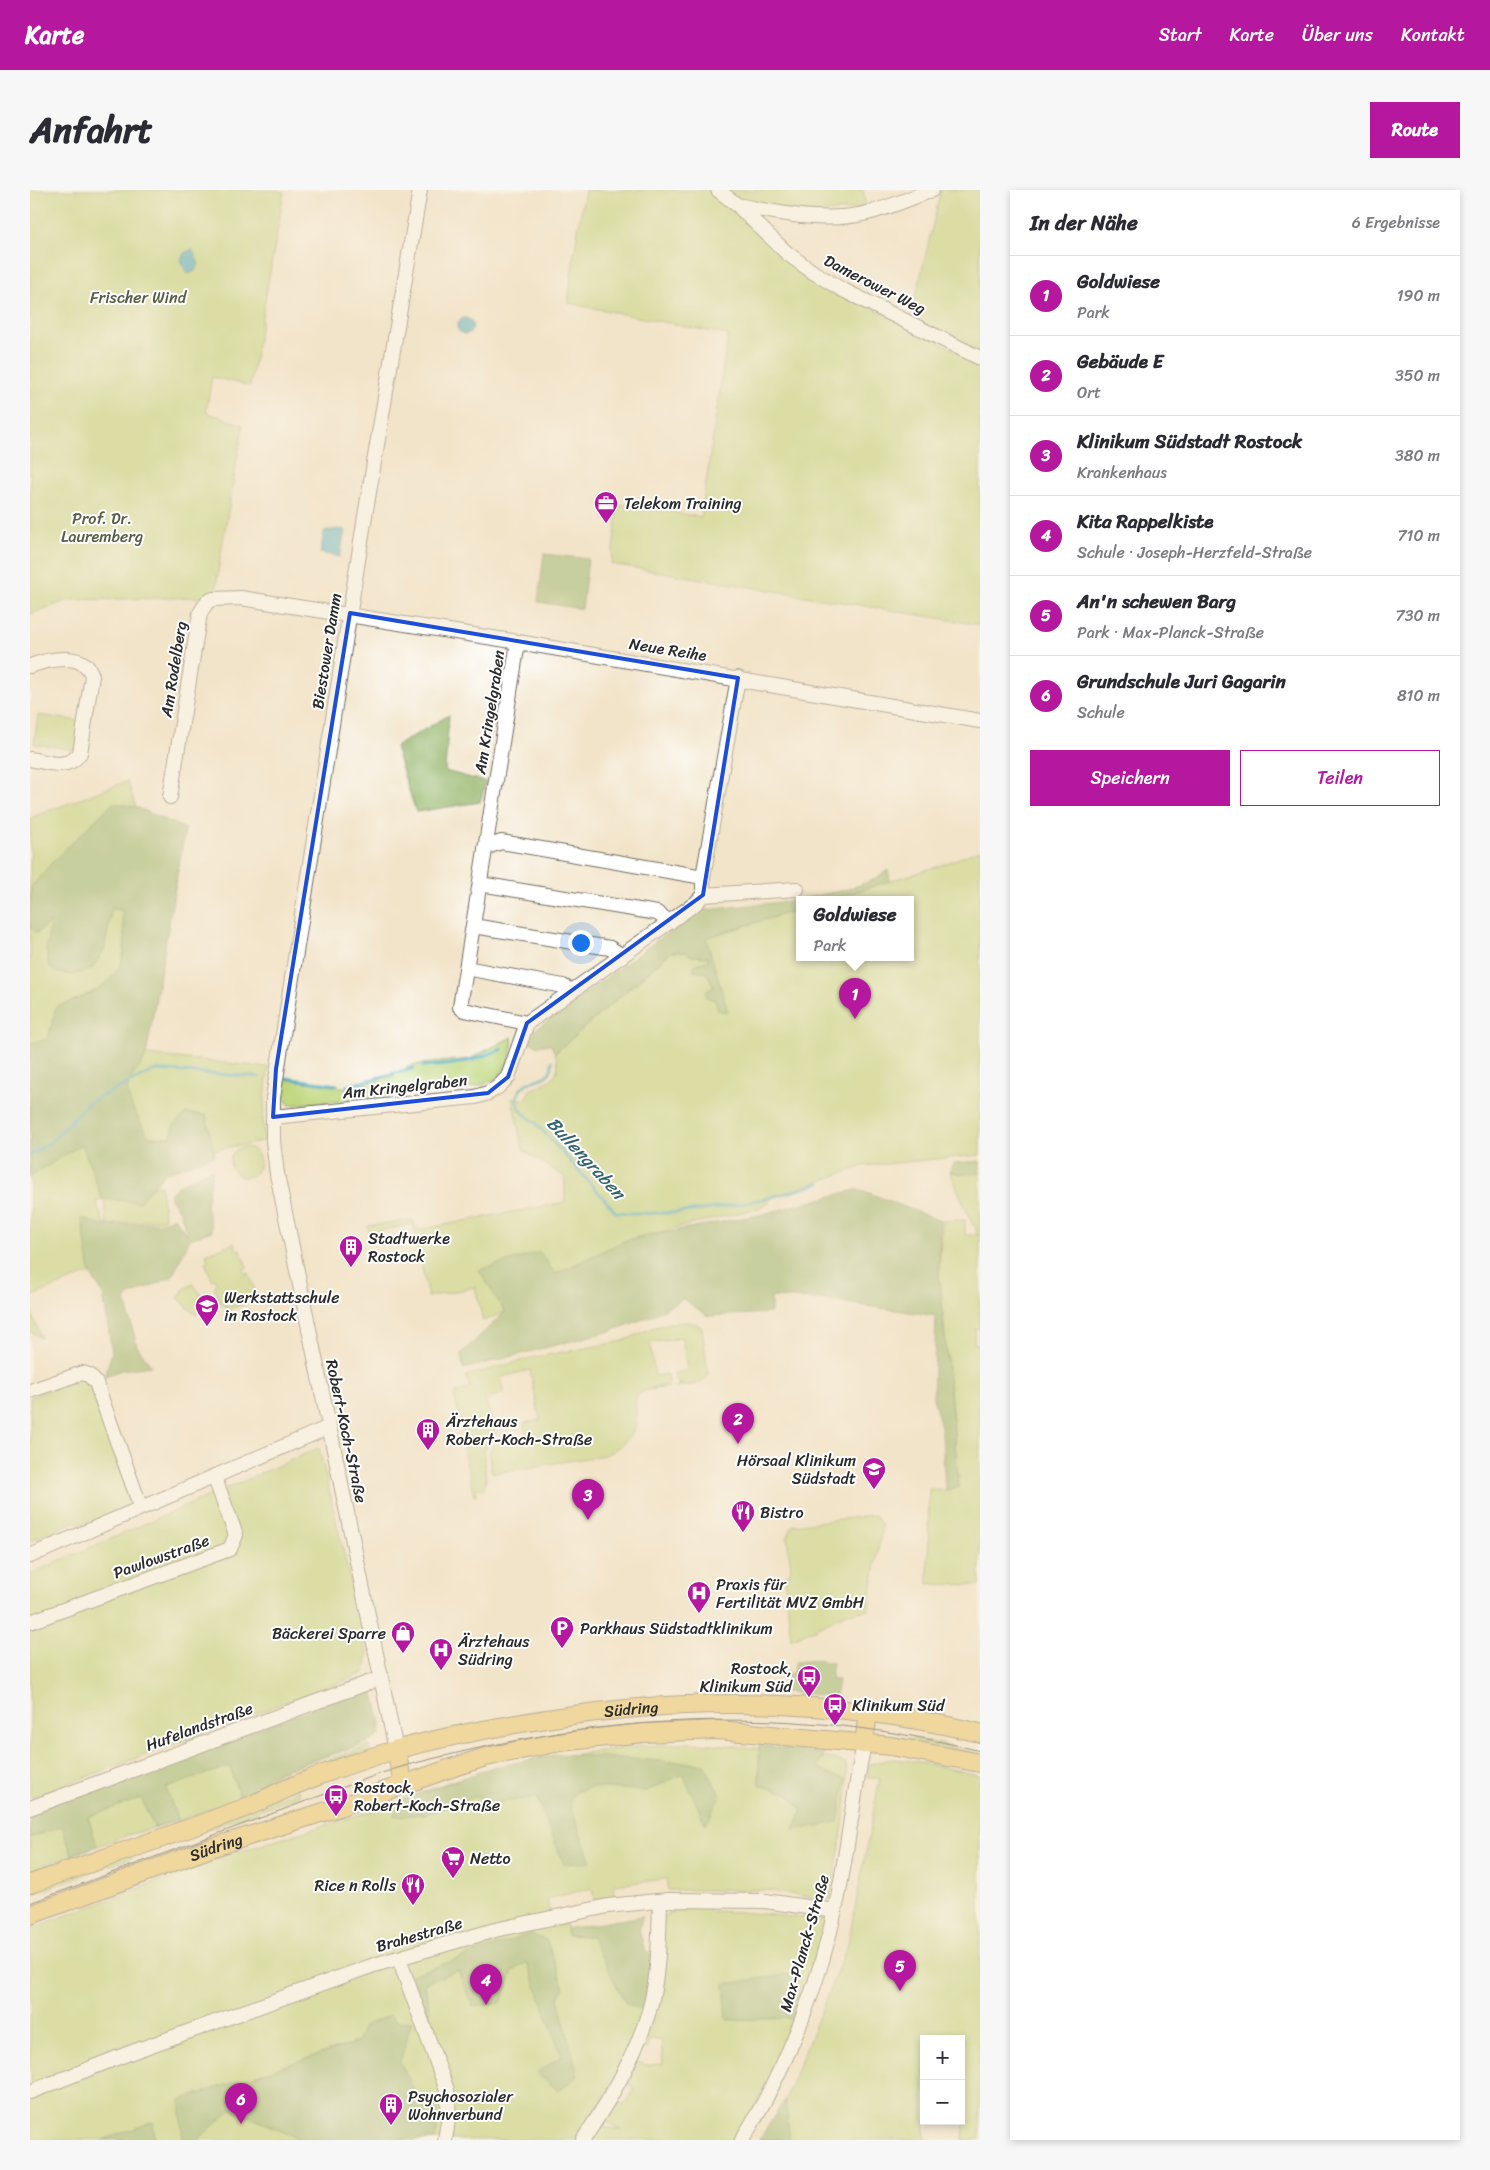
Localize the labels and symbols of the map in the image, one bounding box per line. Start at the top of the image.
street label: Damerower Weg [819,246,931,323]
park label: Frischer Wind [90,283,188,312]
place label: Telekom Training [624,489,742,518]
office icon: Telekom Training [593,490,619,524]
park label: Prof. Dr. Lauremberg [61,504,143,551]
street label: Biestower Damm [303,591,350,711]
street label: Am Rodelberg [151,619,195,720]
street label: Neue Reihe [627,629,709,670]
street label: Am Kringelgraben [465,648,514,777]
your location [568,930,594,956]
pin: 1 [839,978,871,1019]
street label: Am Kringelgraben [340,1065,469,1108]
water label: Bullengraben [539,1109,635,1209]
place label: Stadtwerke Rostock [368,1224,450,1271]
building icon: Stadtwerke Rostock [338,1234,364,1268]
place label: Werkstattschule in Rostock [224,1283,340,1330]
school or university icon: Werkstattschule in Rostock [194,1293,220,1327]
street label: Robert-Koch-Straße [317,1357,376,1506]
pin: 2 [722,1403,754,1444]
place label: Ärztehaus Robert-Koch-Straße [445,1407,592,1454]
building icon: Ärztehaus Robert-Koch-Straße [415,1417,441,1451]
place label: Hörsaal Klinikum Südstadt [737,1446,856,1493]
school or university icon: Hörsaal Klinikum Südstadt [861,1456,887,1490]
pin: 3 [572,1479,604,1520]
place label: Bistro [760,1498,804,1527]
restaurant icon: Bistro [730,1499,756,1533]
street label: Pawlowstraße [109,1526,213,1587]
place label: Praxis für Fertilität MVZ GmbH [716,1570,865,1617]
hospital icon: Praxis für Fertilität MVZ GmbH [686,1580,712,1614]
place label: Parkhaus Südstadtklinikum [580,1614,773,1643]
parking icon: Parkhaus Südstadtklinikum [549,1615,575,1649]
place label: Bäckerei Sparre [272,1619,386,1648]
shop icon: Bäckerei Sparre [390,1620,416,1654]
place label: Ärztehaus Südring [457,1627,530,1674]
hospital icon: Ärztehaus Südring [428,1637,454,1671]
place label: Rostock, Klinikum Süd [700,1654,794,1701]
bus stop icon: Rostock, Klinikum Süd [796,1664,822,1698]
place label: Klinikum Süd [852,1691,946,1720]
street label: Südring [602,1692,659,1726]
bus stop icon: Klinikum Süd [822,1692,848,1726]
street label: Hufelandstraße [141,1694,257,1759]
place label: Rostock, Robert-Koch-Straße [354,1773,500,1820]
bus stop icon: Rostock, Robert-Koch-Straße [323,1783,349,1817]
street label: Südring [185,1825,246,1870]
place label: Netto [470,1844,511,1873]
supermarket icon: Netto [440,1845,466,1879]
place label: Rice n Rolls [315,1871,397,1900]
street label: Max-Planck-Straße [771,1871,838,2015]
restaurant icon: Rice n Rolls [400,1872,426,1906]
street label: Brahestraße [373,1908,466,1961]
pin: 5 [884,1950,916,1991]
pin: 4 [470,1964,502,2005]
place label: Psychosozialer Wohnverbund [408,2082,514,2129]
pin: 6 [225,2083,257,2124]
building icon: Psychosozialer Wohnverbund [378,2092,404,2126]

